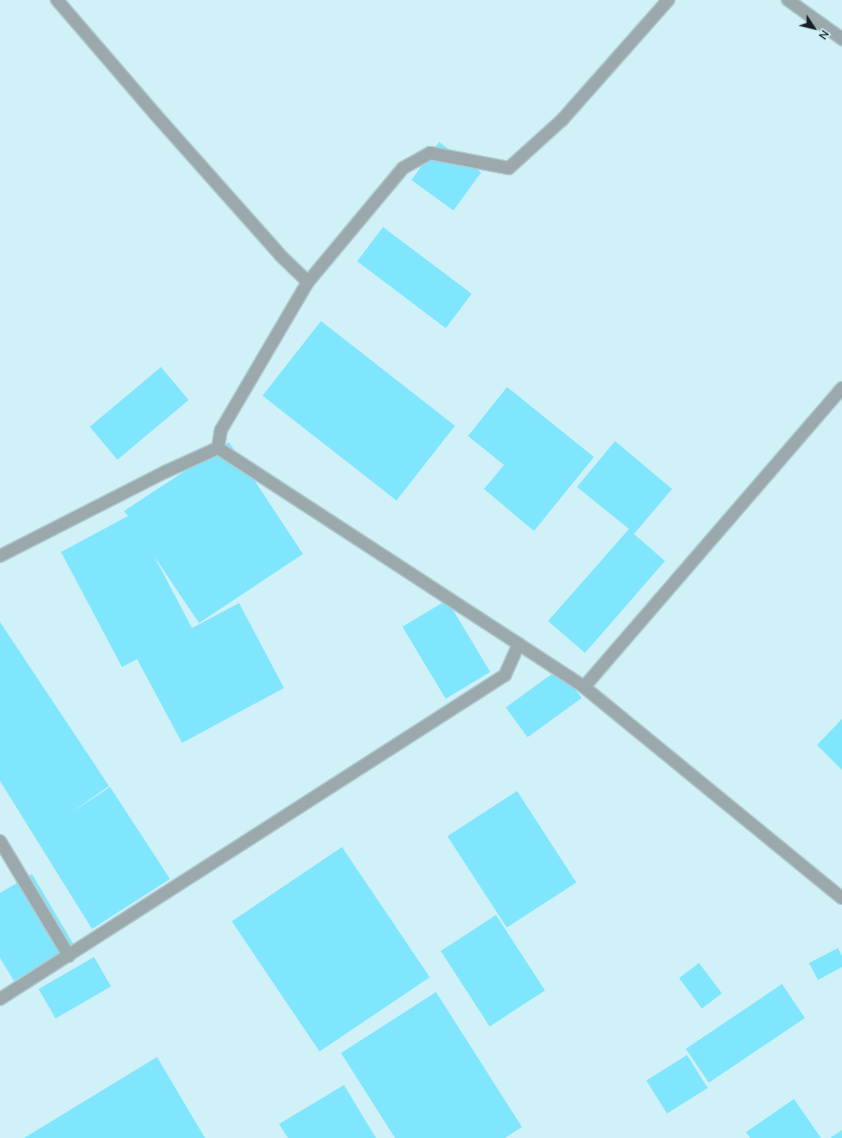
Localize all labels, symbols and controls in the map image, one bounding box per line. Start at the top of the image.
north arrow [794,8,834,48]
text: N [816,27,832,42]

